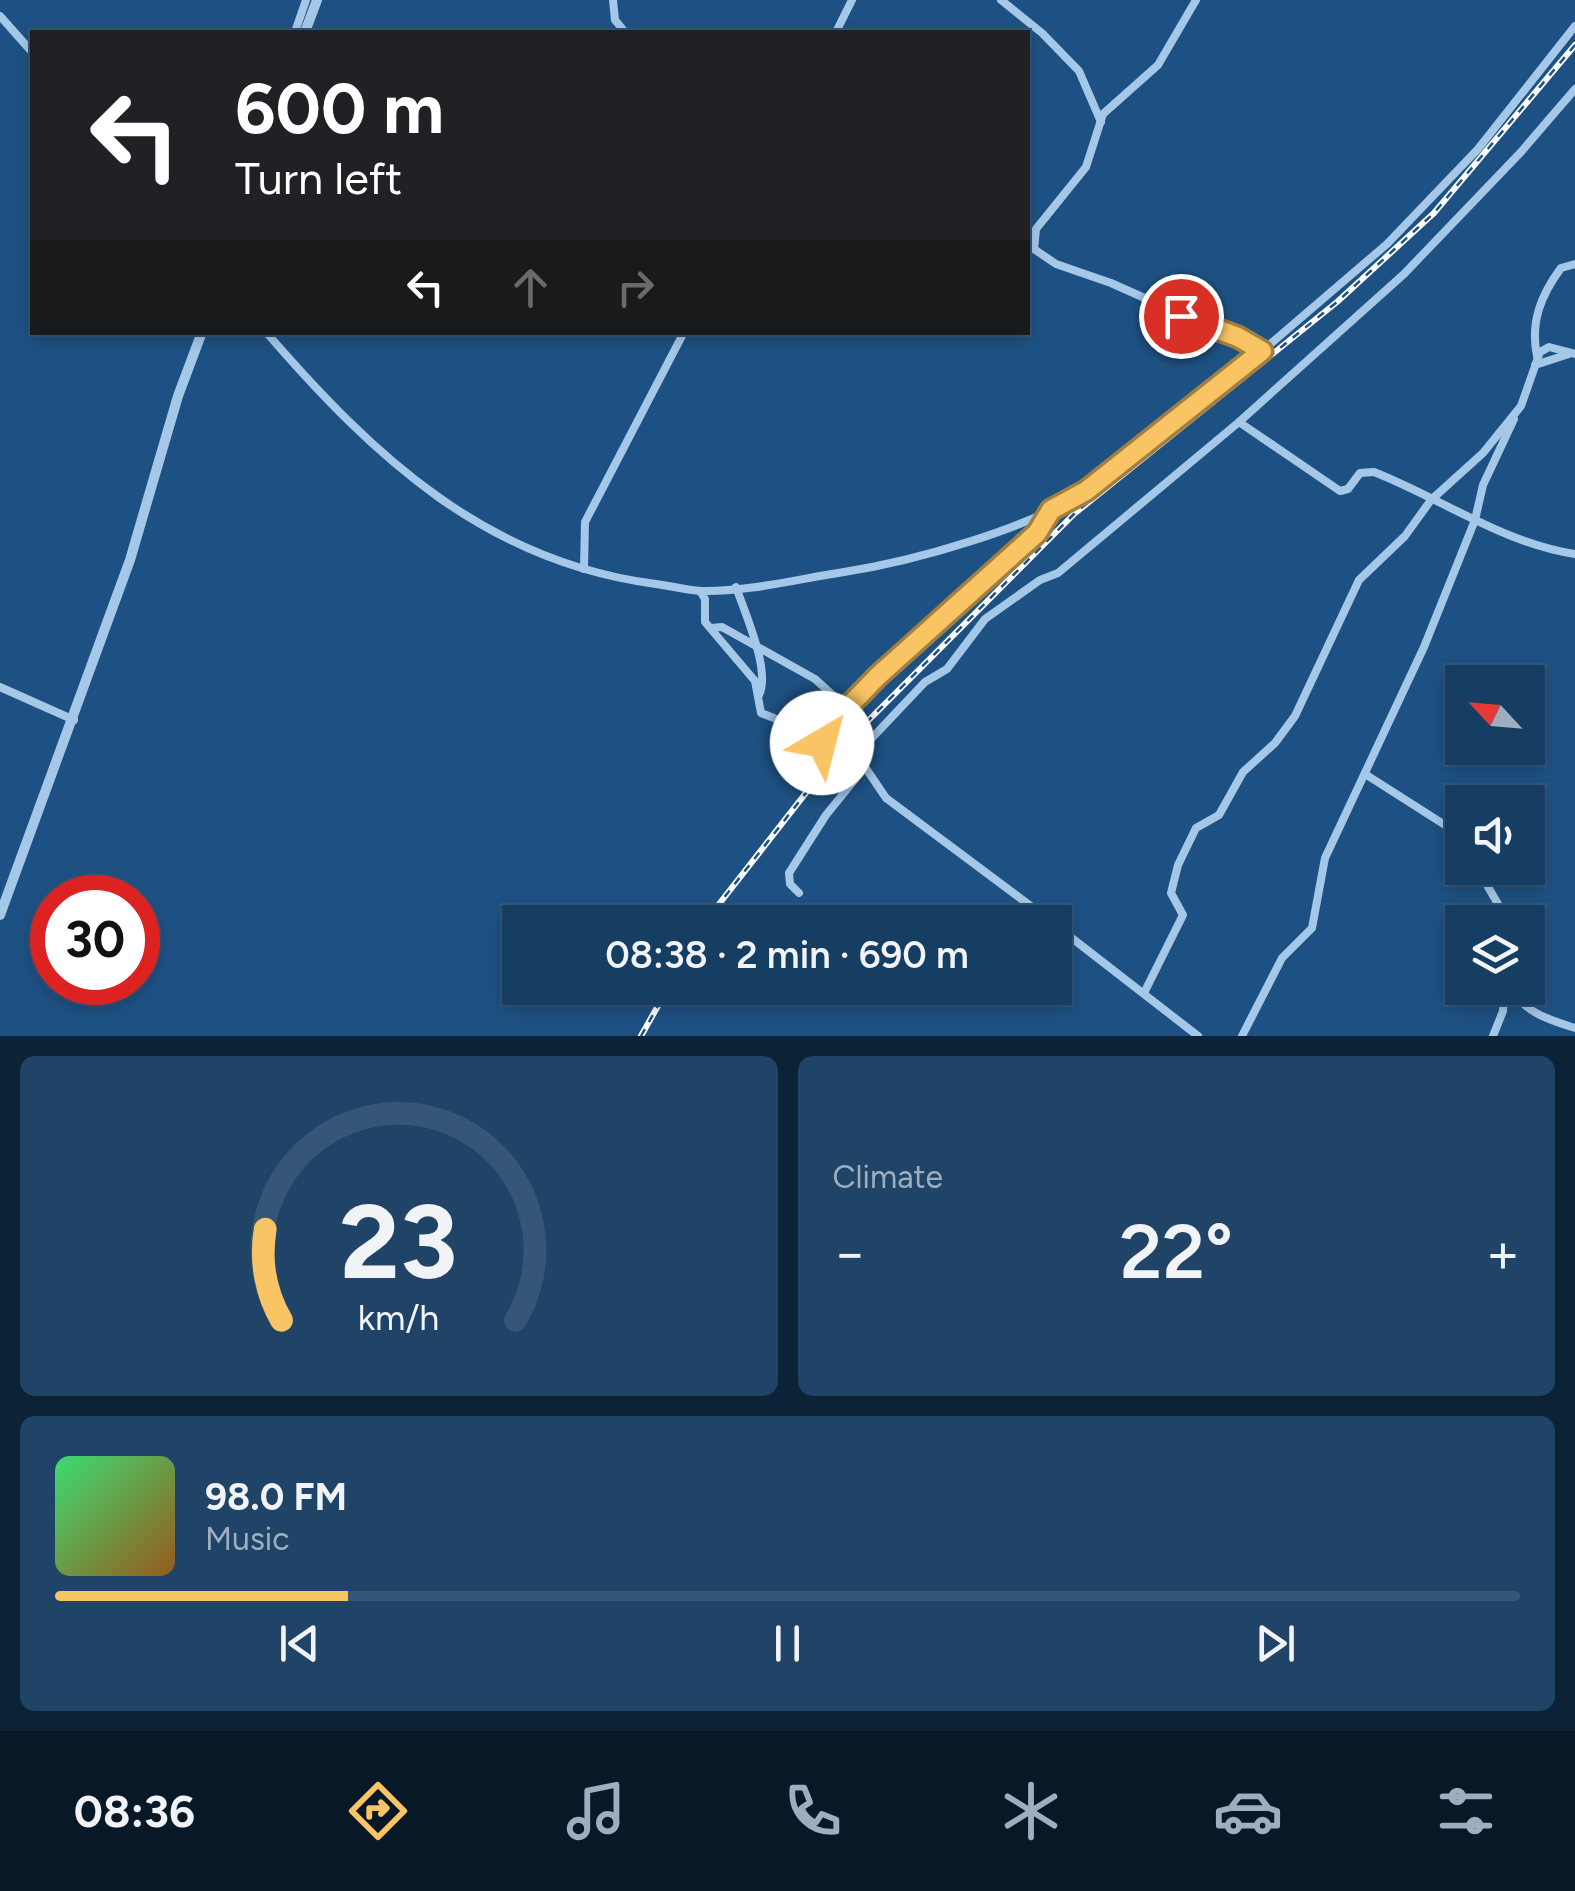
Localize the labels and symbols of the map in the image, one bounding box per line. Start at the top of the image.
pin [1139,274,1224,359]
north arrow [1445,665,1545,765]
position arrow [770,691,874,795]
speed limit sign: 30 [30,875,160,1005]

